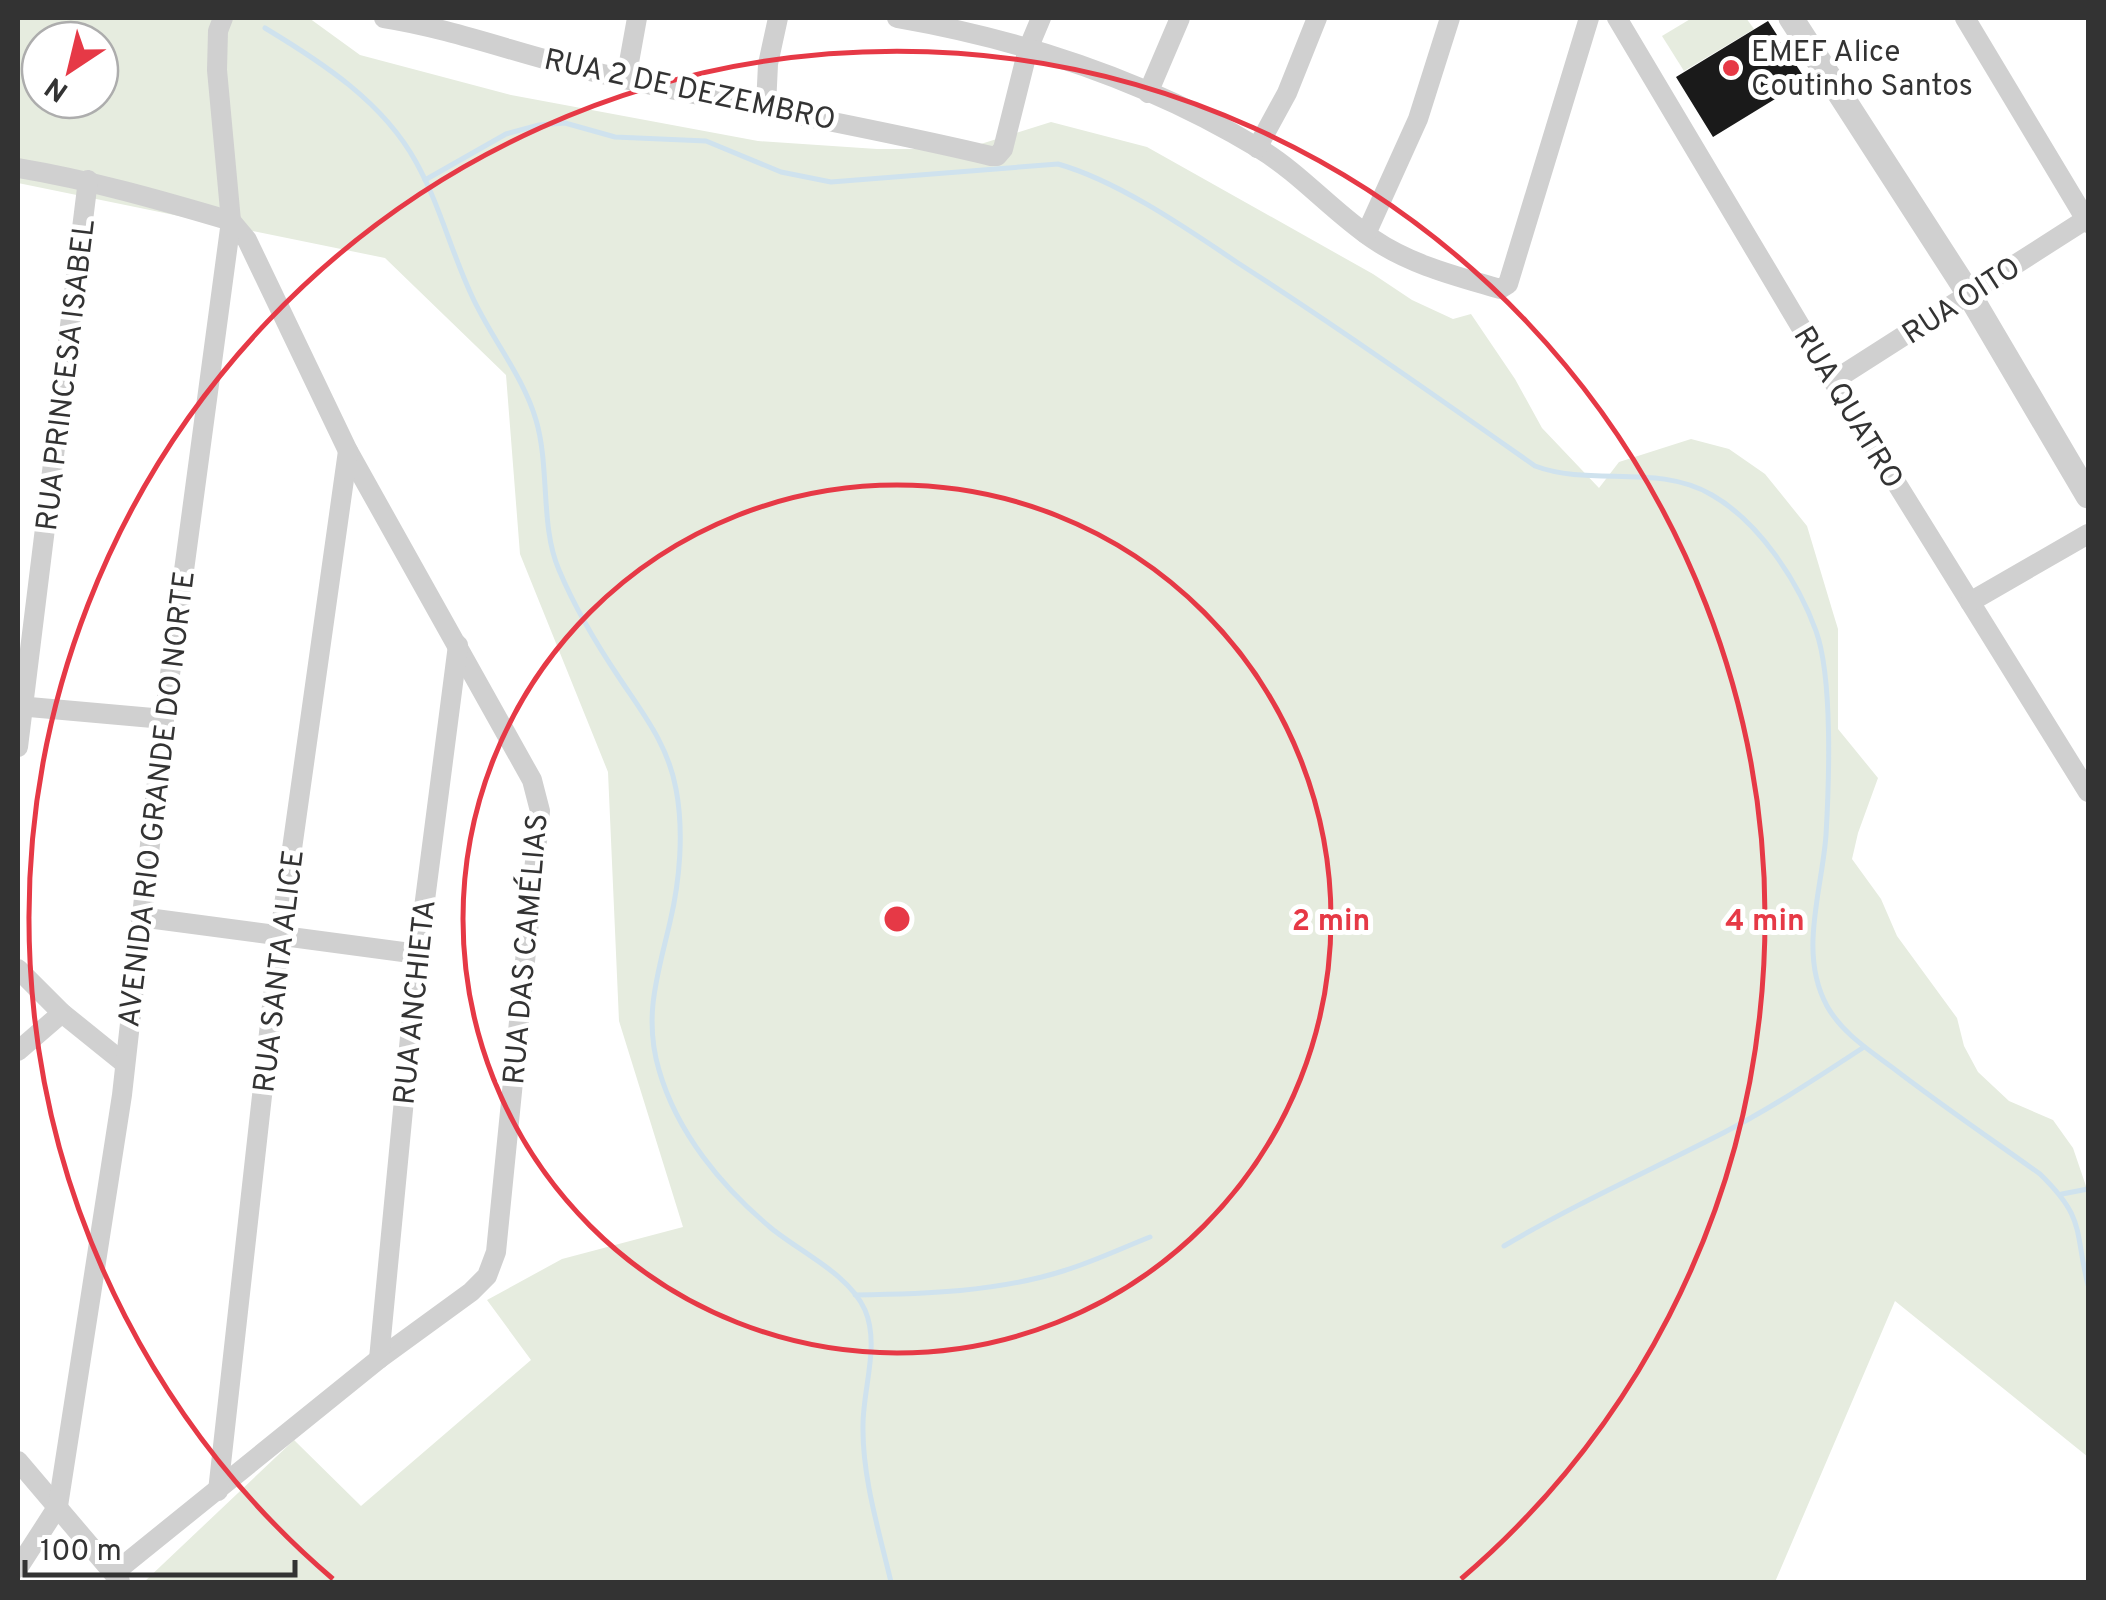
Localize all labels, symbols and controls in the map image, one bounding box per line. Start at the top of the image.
north arrow [20,20,120,120]
place label: EMEF Alice Coutinho Santos [1751,35,1973,106]
street label: RUA 2 DE DEZEMBRO [540,42,839,140]
marker: EMEF Alice Coutinho Santos [1720,57,1742,79]
text: N [39,68,76,109]
street label: RUA PRINCESA ISABEL [30,218,105,533]
street label: RUA OITO [1896,250,2028,354]
street label: RUA QUATRO [1784,320,1910,496]
street label: AVENIDA RIO GRANDE DO NORTE [112,569,205,1030]
street label: RUA DAS CAMÉLIAS [495,812,558,1086]
street label: RUA SANTA ALICE [247,848,314,1095]
street label: RUA ANCHIETA [387,898,446,1107]
centre of rings [879,901,915,937]
text: 2 min [1292,904,1370,941]
text: 4 min [1725,904,1805,941]
scale bar [25,1515,295,1577]
text: 100 m [40,1534,122,1571]

